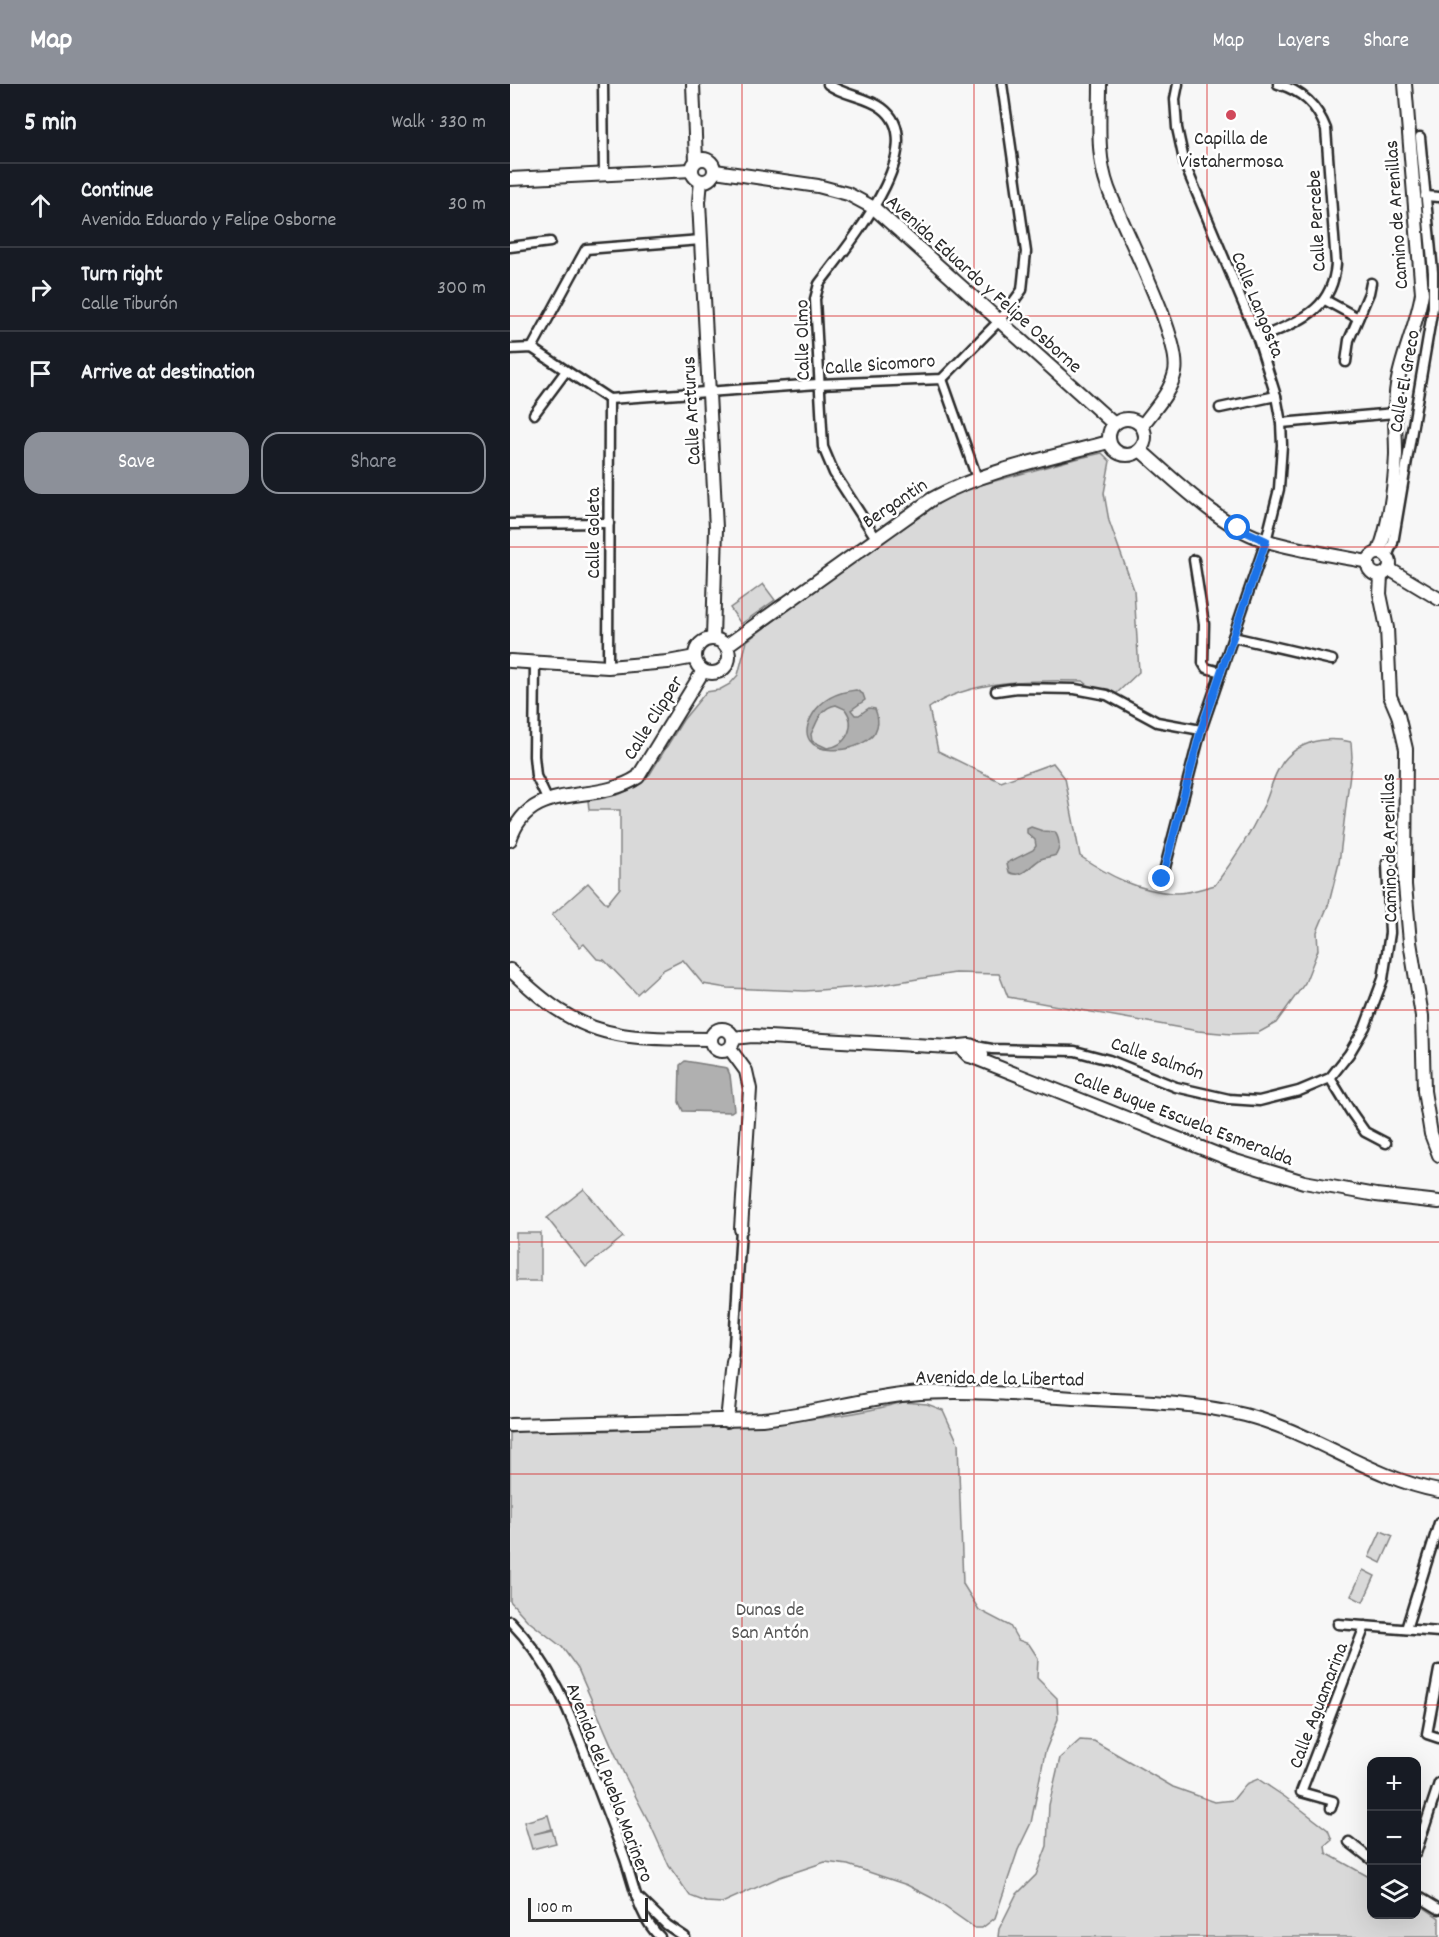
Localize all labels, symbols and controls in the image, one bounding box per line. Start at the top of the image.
text: Map [30,22,72,62]
text: Map [1213,27,1244,57]
text: Layers [1277,27,1330,57]
text: Share [1363,27,1409,57]
text: 5 min [24,105,77,142]
marker: Capilla de Vistahermosa [1224,108,1238,122]
text: Walk · 330 m [391,109,486,137]
place label: Capilla de Vistahermosa [1179,126,1284,177]
street label: Camino de Arenillas [1379,139,1417,290]
street label: Calle Percebe [1301,169,1335,272]
text: Continue [81,176,153,207]
icon: ahead [24,189,57,222]
street label: Avenida Eduardo y Felipe Osborne [879,189,1087,381]
text: 30 m [448,191,486,219]
text: Avenida Eduardo y Felipe Osborne [81,207,336,235]
street label: Calle Langosta [1222,248,1290,363]
text: Turn right [81,260,163,291]
icon: right [24,273,57,306]
text: 300 m [437,275,486,303]
text: Calle Tiburón [81,291,178,319]
street label: Calle Olmo [789,299,819,381]
street label: Calle El Greco [1383,328,1429,435]
street label: Calle Sicomoro [824,348,936,384]
street label: Calle Arcturus [676,356,710,466]
icon: arrive [24,357,57,390]
text: Arrive at destination [81,358,255,389]
button: Save [24,432,249,494]
button: Share [261,432,486,494]
street label: Bergantin [857,472,934,537]
street label: Calle Goleta [581,487,609,579]
route start [1224,514,1250,540]
street label: Calle Clipper [617,670,692,766]
street label: Camino de Arenillas [1376,773,1406,923]
route end [1148,865,1174,891]
street label: Calle Salmón [1107,1031,1207,1089]
street label: Calle Buque Escuela Esmeralda [1069,1065,1297,1175]
street label: Avenida de la Libertad [915,1365,1084,1395]
park label: Dunas de San Antón [731,1597,809,1648]
street label: Calle Aguamarina [1283,1639,1357,1773]
street label: Avenida del Pueblo Marinero [557,1679,659,1887]
map controls [1367,1757,1421,1919]
button: + [1367,1757,1421,1811]
button: − [1367,1811,1421,1865]
button: layers [1367,1865,1421,1919]
scale bar [528,1895,648,1922]
text: 100 m [537,1897,573,1920]

